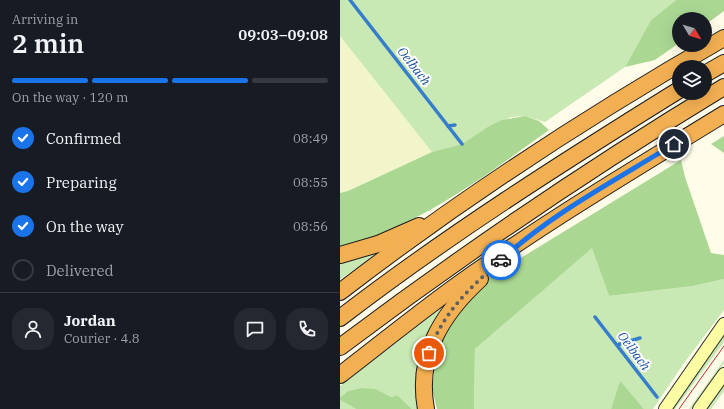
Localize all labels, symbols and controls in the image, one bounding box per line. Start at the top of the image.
text: Arriving in [12,11,78,28]
north arrow [672,12,712,52]
map controls [672,12,712,100]
text: 09:03–09:08 [238,25,328,44]
text: 2 min [12,26,84,60]
water label: Oelbach [394,43,434,89]
button: layers [672,60,712,100]
text: On the way · 120 m [12,89,128,106]
icon: check [12,127,34,149]
pin [657,127,691,161]
text: Confirmed [46,129,121,148]
text: 08:49 [293,130,328,147]
icon: home [663,133,685,155]
icon: check [12,171,34,193]
text: Preparing [46,173,117,192]
text: 08:55 [293,174,328,191]
icon: check [12,215,34,237]
text: On the way [46,217,124,236]
text: 08:56 [293,218,328,235]
courier [481,240,521,280]
icon: car [490,249,512,271]
text: Delivered [46,261,114,280]
button: person [12,308,54,350]
button: chat [234,308,276,350]
button: phone [286,308,328,350]
text: Jordan [64,311,116,330]
water label: Oelbach [614,328,654,374]
text: Courier · 4.8 [64,330,140,347]
pin [412,336,446,370]
icon: bag [418,342,440,364]

